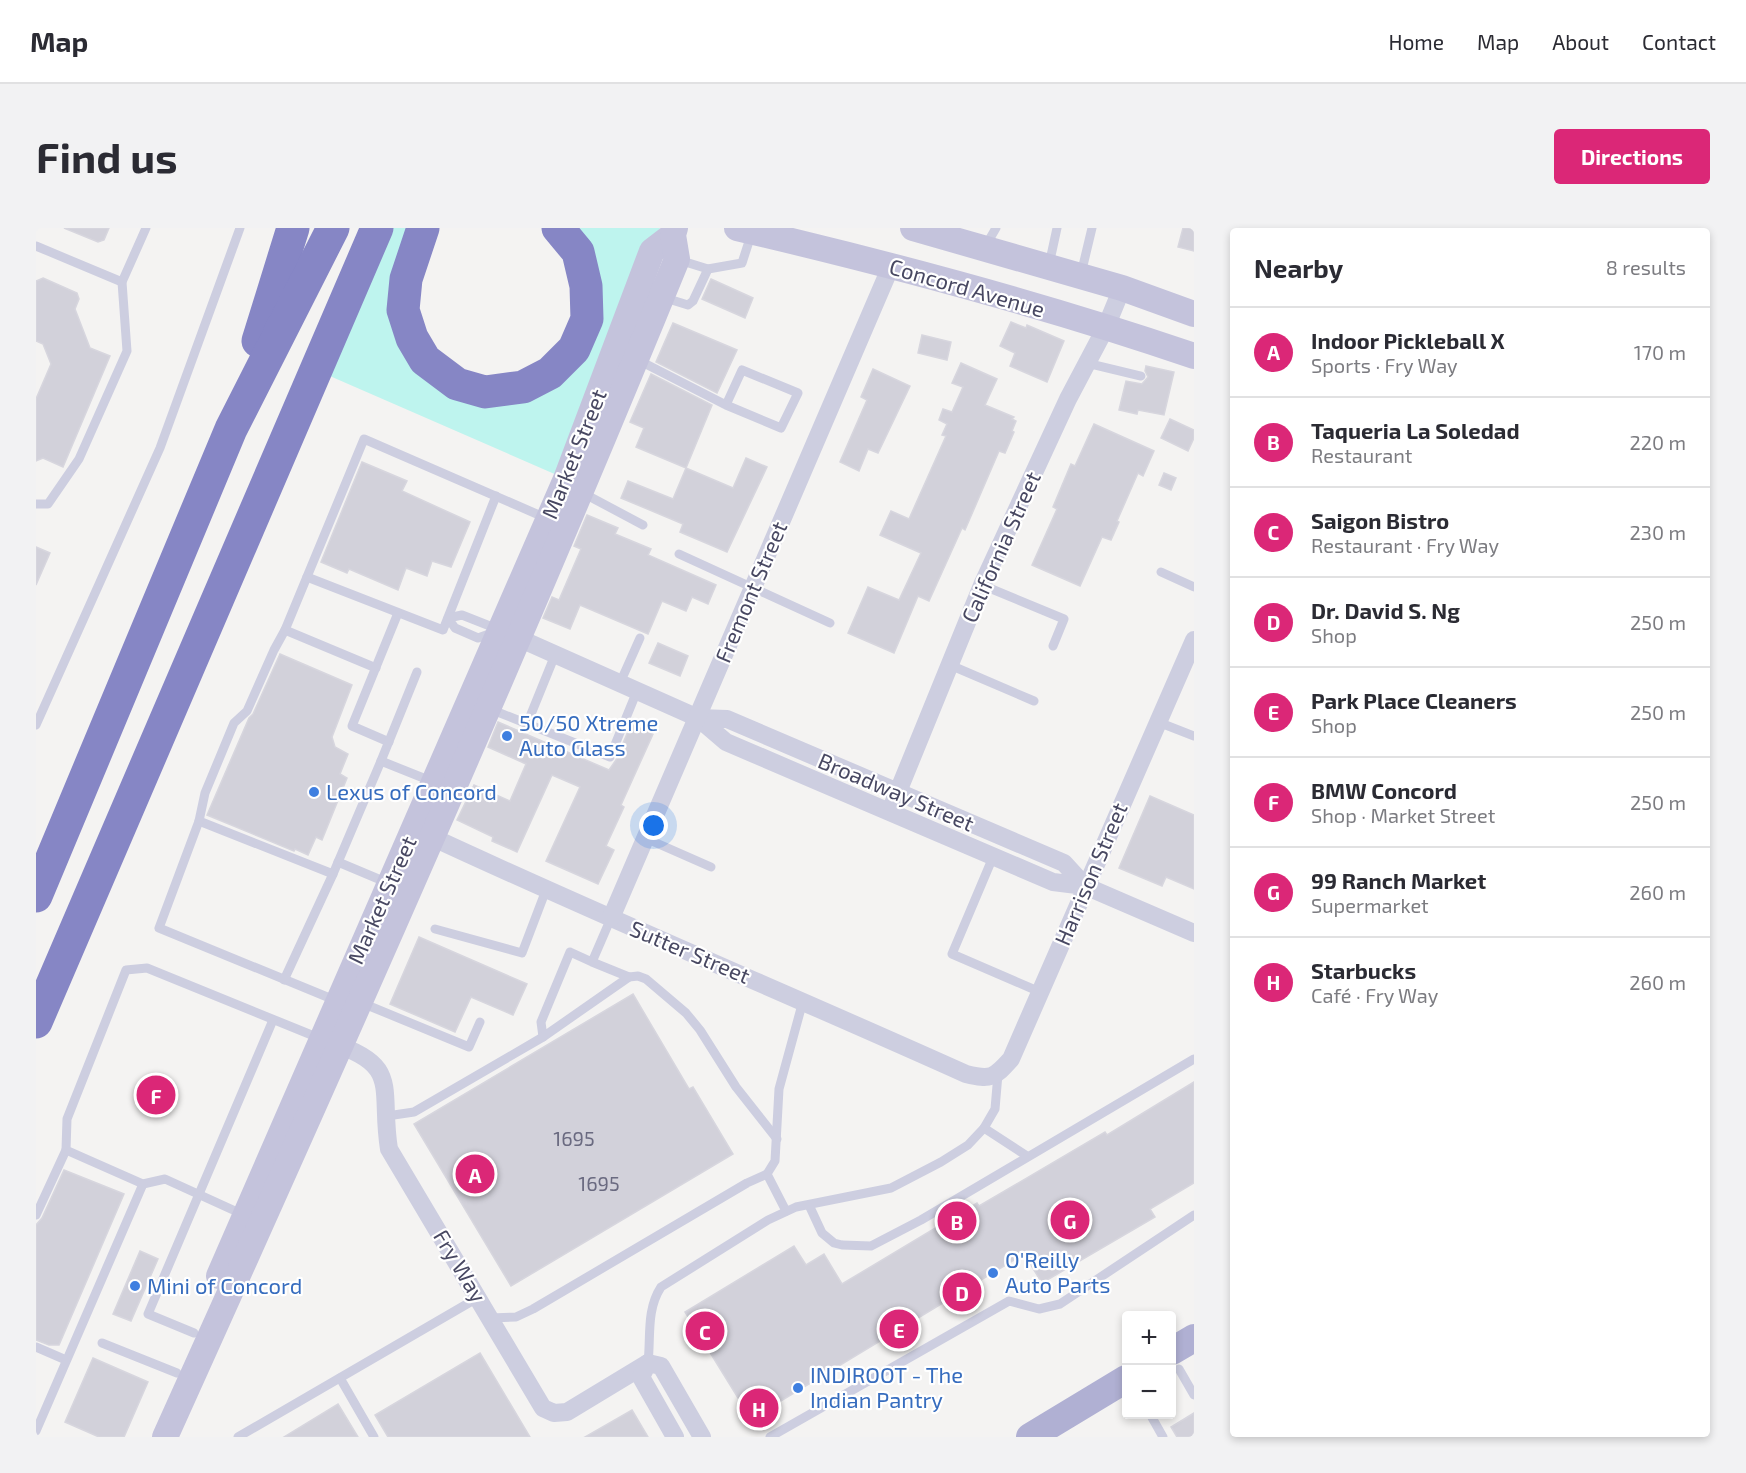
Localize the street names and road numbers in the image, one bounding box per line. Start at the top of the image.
street label: Concord Avenue [887,252,1048,322]
street label: Market Street [535,385,611,522]
street label: California Street [955,467,1045,626]
street label: Fremont Street [709,517,792,666]
street label: Broadway Street [815,747,978,836]
street label: Harrison Street [1048,798,1132,949]
street label: Market Street [341,832,421,968]
street label: Sutter Street [626,914,754,988]
street label: Fry Way [429,1224,493,1307]

